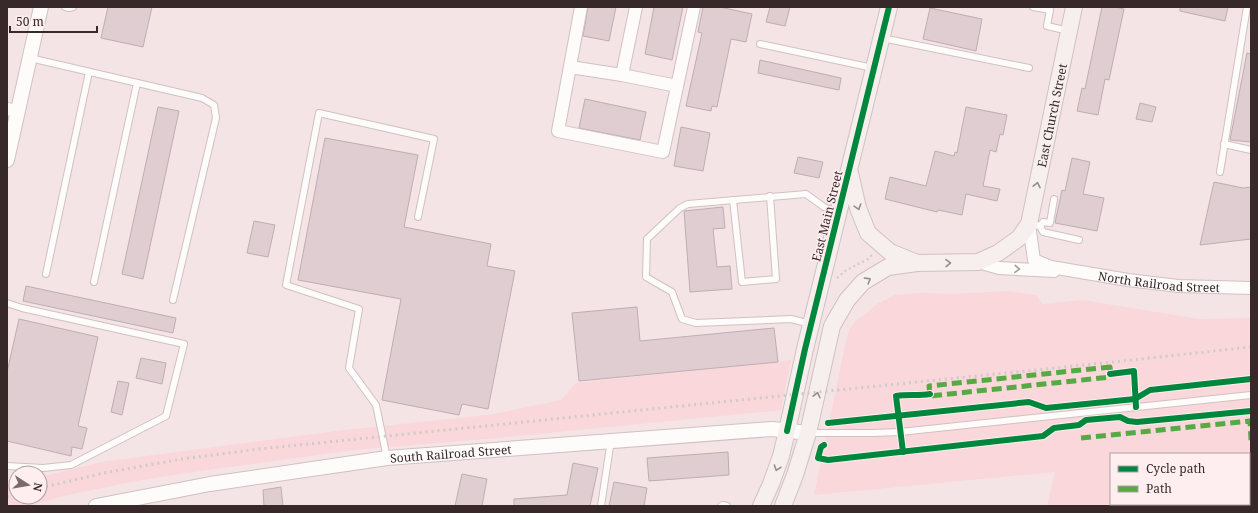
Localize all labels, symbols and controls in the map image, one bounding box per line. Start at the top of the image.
scale bar [10,8,97,34]
text: 50 m [16,13,44,30]
street label: East Church Street [1033,62,1071,169]
street label: East Main Street [807,169,847,263]
one-way arrow [1032,182,1040,189]
one-way arrow [853,204,862,211]
one-way arrow [945,259,951,267]
one-way arrow [1014,265,1020,274]
street label: North Railroad Street [1097,267,1220,296]
one-way arrow [864,277,871,284]
one-way arrow [812,391,820,398]
street label: South Railroad Street [390,440,512,466]
legend [1110,453,1250,505]
text: Cycle path [1146,460,1206,477]
one-way arrow [773,464,781,471]
north arrow [8,465,48,505]
text: Path [1146,480,1172,497]
text: N [30,481,47,493]

